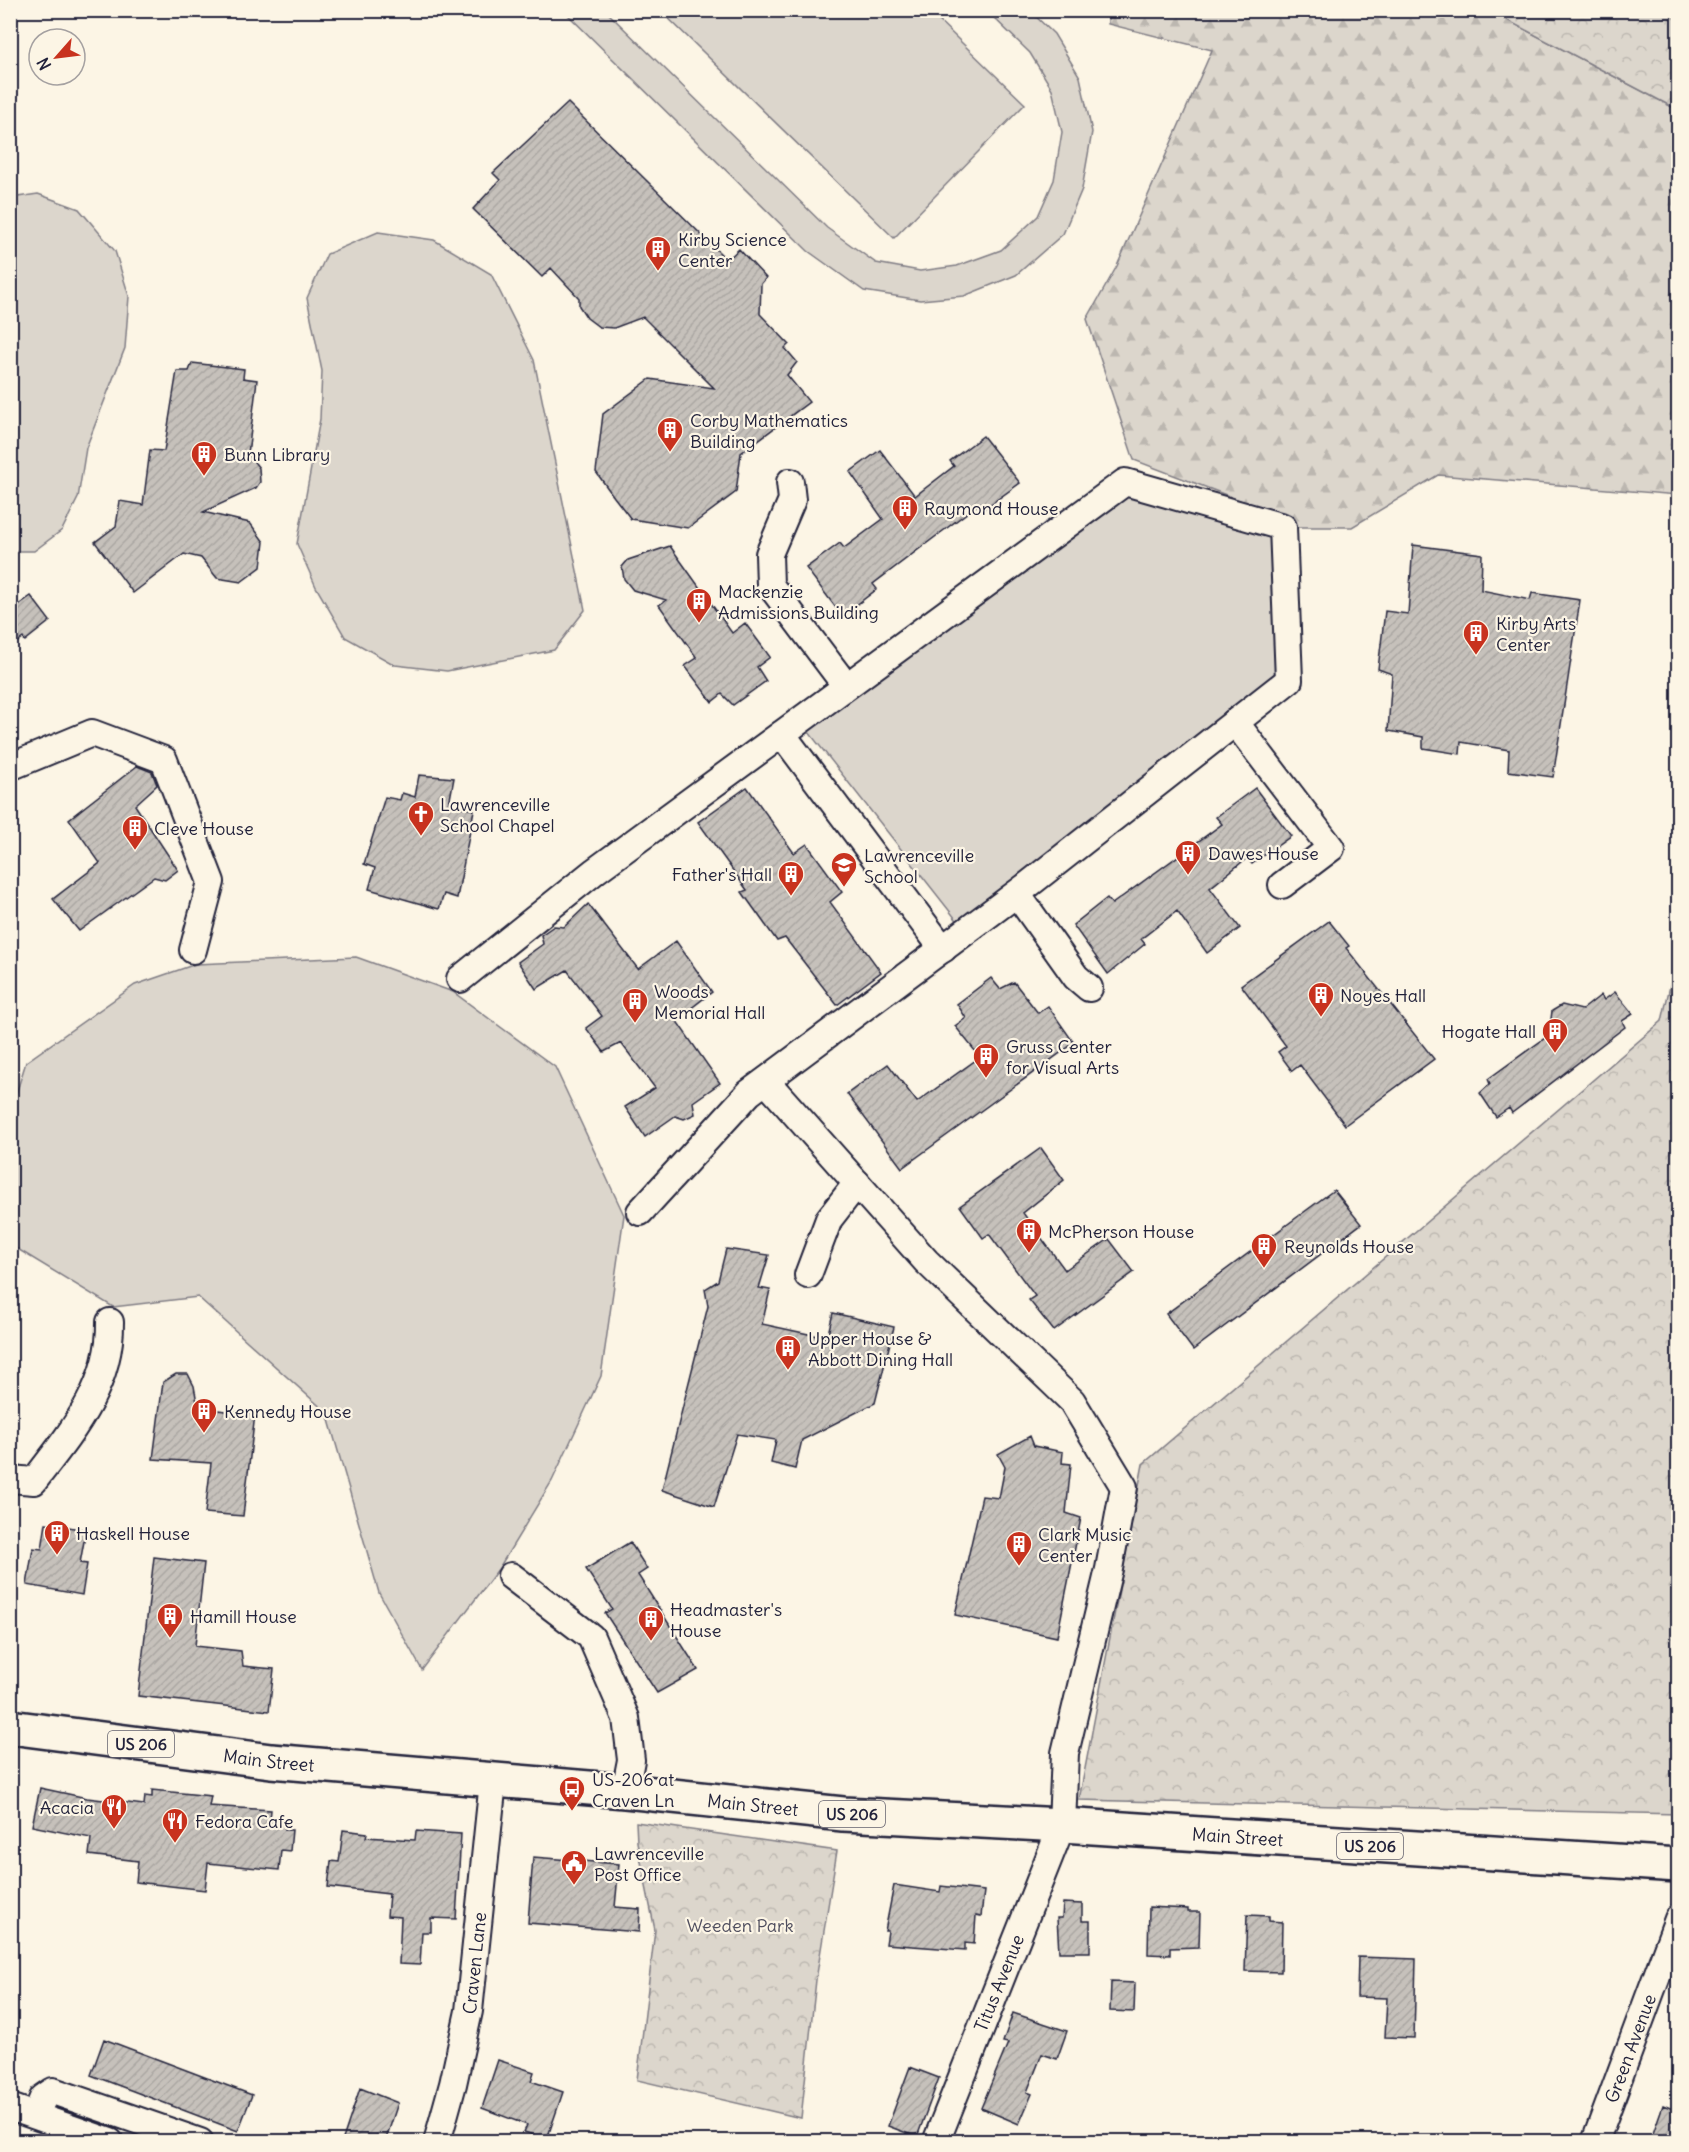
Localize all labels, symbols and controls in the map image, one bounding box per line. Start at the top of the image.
north arrow [27,27,87,87]
text: N [32,54,55,74]
place label: Kirby Science Center [678,228,787,272]
building icon: Kirby Science Center [643,234,673,272]
place label: Corby Mathematics Building [690,409,848,453]
building icon: Corby Mathematics Building [655,415,685,453]
building icon: Bunn Library [189,439,219,477]
place label: Bunn Library [224,443,330,466]
building icon: Raymond House [890,493,920,531]
place label: Raymond House [924,497,1058,520]
place label: Mackenzie Admissions Building [718,580,879,624]
building icon: Mackenzie Admissions Building [684,586,714,624]
place label: Kirby Arts Center [1496,612,1576,656]
building icon: Kirby Arts Center [1461,618,1491,656]
place label: Lawrenceville School Chapel [440,793,555,837]
church icon: Lawrenceville School Chapel [406,799,436,837]
building icon: Cleve House [120,813,150,851]
place label: Cleve House [154,817,254,840]
building icon: Dawes House [1173,838,1203,876]
place label: Dawes House [1208,842,1319,865]
place label: Lawrenceville School [864,844,974,888]
school or university icon: Lawrenceville School [829,850,859,888]
building icon: Father's Hall [776,859,806,897]
place label: Father's Hall [672,863,772,886]
place label: Woods Memorial Hall [654,980,765,1024]
building icon: Noyes Hall [1306,980,1336,1018]
place label: Noyes Hall [1340,984,1426,1007]
building icon: Woods Memorial Hall [620,986,650,1024]
building icon: Hogate Hall [1540,1016,1570,1054]
place label: Hogate Hall [1442,1020,1536,1043]
place label: Gruss Center for Visual Arts [1006,1035,1119,1079]
building icon: Gruss Center for Visual Arts [971,1041,1001,1079]
building icon: McPherson House [1014,1216,1044,1254]
place label: McPherson House [1048,1220,1194,1243]
building icon: Reynolds House [1249,1231,1279,1269]
place label: Reynolds House [1284,1235,1414,1258]
place label: Upper House & Abbott Dining Hall [808,1327,953,1371]
building icon: Upper House & Abbott Dining Hall [773,1333,803,1371]
building icon: Kennedy House [189,1396,219,1434]
place label: Kennedy House [224,1400,351,1423]
building icon: Haskell House [42,1518,72,1556]
place label: Haskell House [76,1522,190,1545]
place label: Clark Music Center [1038,1523,1131,1567]
building icon: Clark Music Center [1004,1529,1034,1567]
place label: Headmaster's House [670,1598,782,1642]
building icon: Hamill House [155,1601,185,1639]
building icon: Headmaster's House [636,1604,666,1642]
place label: Hamill House [190,1605,297,1628]
road number: US 206 [108,1731,174,1757]
street label: Main Street [222,1743,315,1776]
place label: US-206 at Craven Ln [592,1768,675,1812]
bus stop icon: US-206 at Craven Ln [557,1774,587,1812]
street label: Main Street [706,1788,800,1821]
restaurant icon: Acacia [99,1792,129,1830]
place label: Acacia [40,1796,94,1819]
road number: US 206 [819,1801,885,1827]
restaurant icon: Fedora Cafe [160,1806,190,1844]
place label: Fedora Cafe [195,1810,293,1833]
street label: Main Street [1191,1822,1284,1851]
road number: US 206 [1337,1833,1403,1859]
place label: Lawrenceville Post Office [594,1842,704,1886]
public building icon: Lawrenceville Post Office [559,1848,589,1886]
street label: Craven Lane [457,1911,491,2015]
park label: Weeden Park [686,1914,794,1937]
street label: Titus Avenue [969,1931,1029,2035]
street label: Green Avenue [1599,1991,1661,2106]

